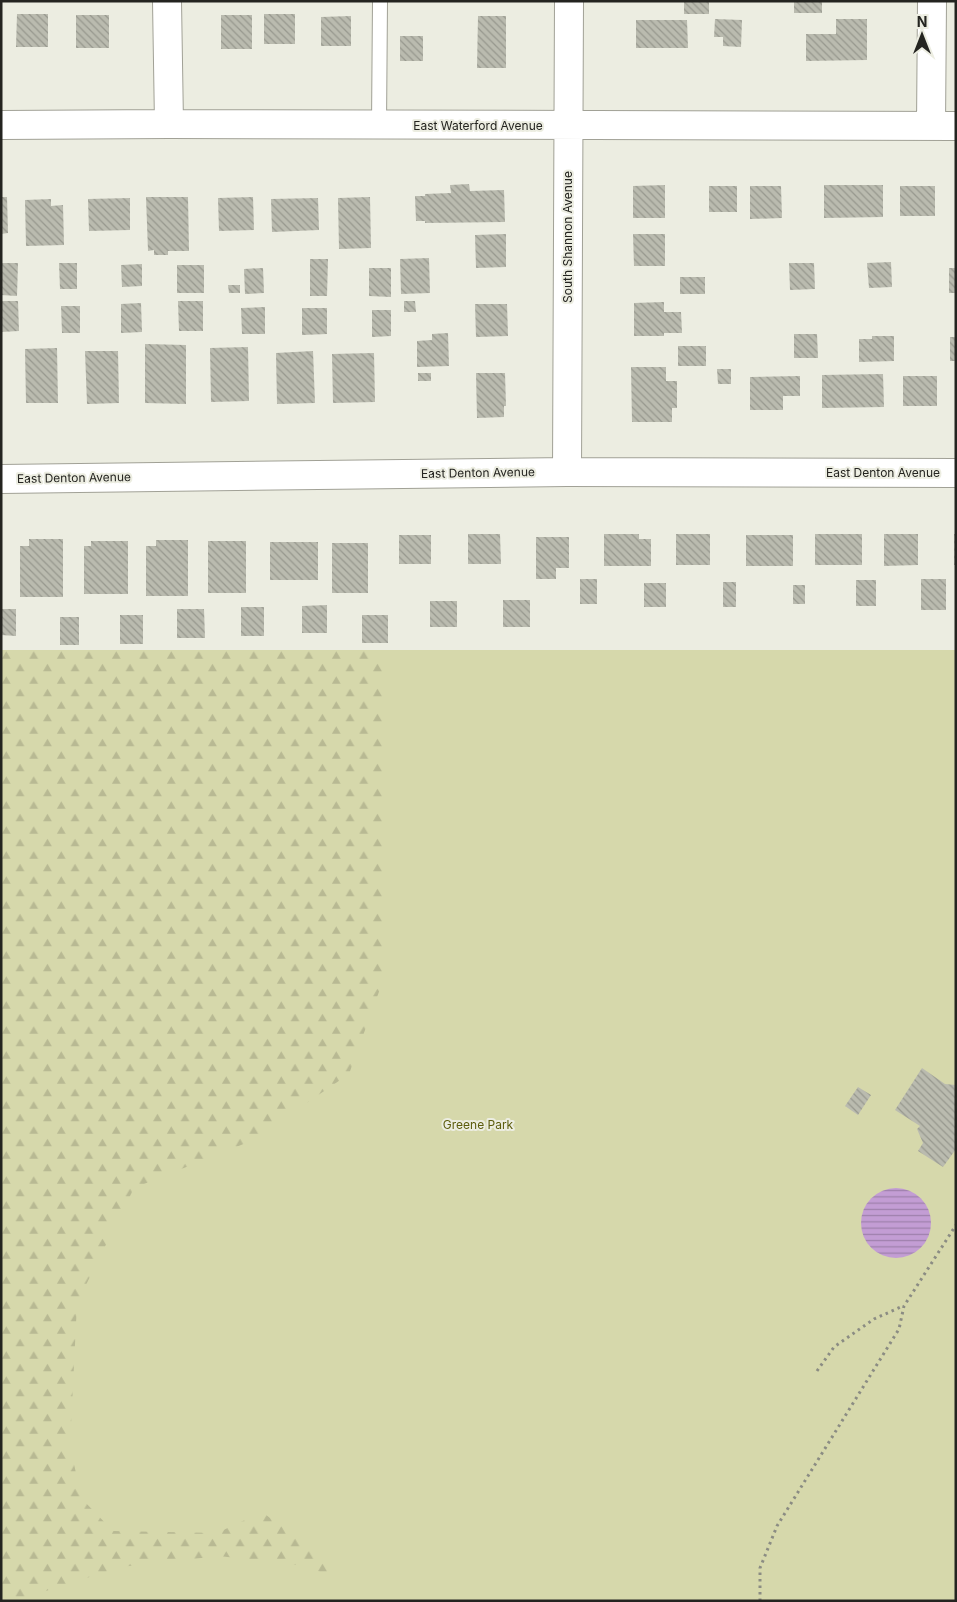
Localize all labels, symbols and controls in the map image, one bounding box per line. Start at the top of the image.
north arrow [897,10,947,60]
text: N [917,13,927,30]
street label: East Waterford Avenue [413,118,543,133]
street label: South Shannon Avenue [560,171,575,303]
street label: East Denton Avenue [421,464,535,481]
street label: East Denton Avenue [826,465,940,480]
street label: East Denton Avenue [17,469,131,486]
park label: Greene Park [443,1117,514,1132]

